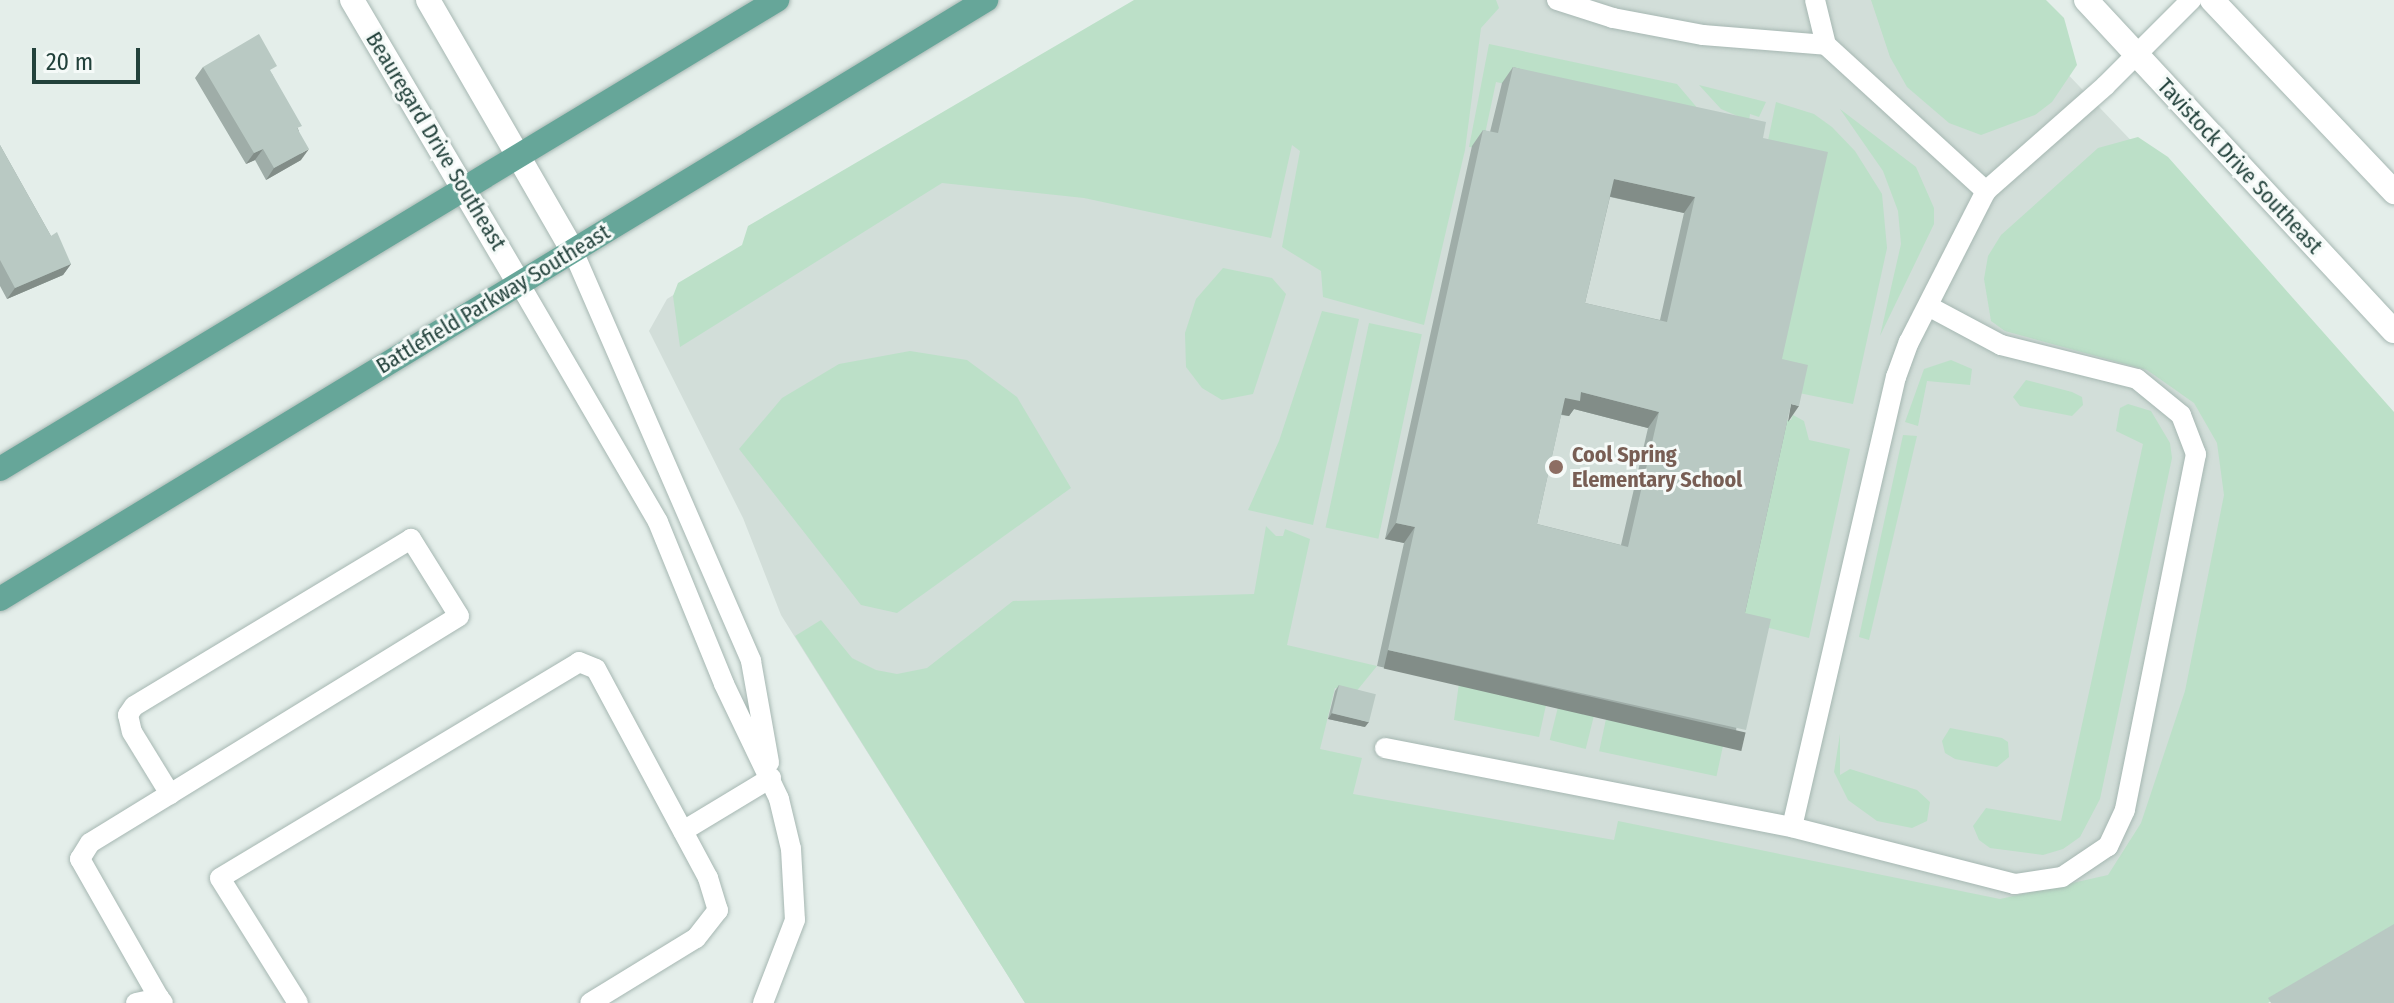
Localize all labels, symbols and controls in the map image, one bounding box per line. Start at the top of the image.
street label: Beauregard Drive Southeast [360,27,512,255]
scale bar [36,32,144,82]
text: 20 m [46,48,93,76]
street label: Tavistock Drive Southeast [2152,73,2328,259]
street label: Battlefield Parkway Southeast [371,219,615,379]
place label: Cool Spring Elementary School [1572,441,1742,492]
marker: Cool Spring Elementary School [1547,458,1565,476]

